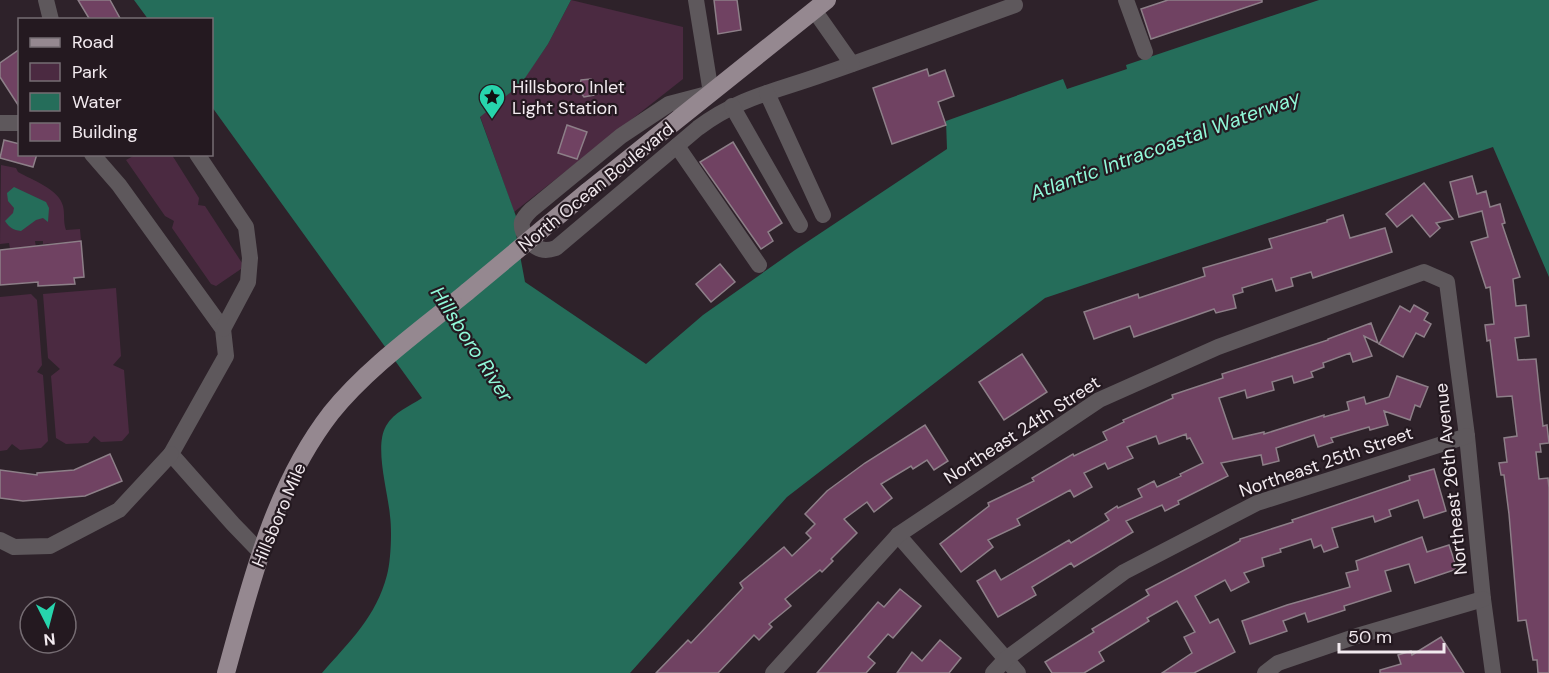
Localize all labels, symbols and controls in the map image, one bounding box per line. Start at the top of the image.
legend [18,18,213,156]
text: Road [72,30,114,54]
text: Park [72,60,108,84]
place label: Hillsboro Inlet Light Station [512,75,625,120]
place icon: Hillsboro Inlet Light Station [477,82,507,120]
water label: Atlantic Intracoastal Waterway [1025,84,1304,206]
text: Water [72,90,122,114]
street label: North Ocean Boulevard [513,117,679,257]
text: Building [72,120,137,144]
water label: Hillsboro River [425,281,519,407]
street label: Northeast 24th Street [939,370,1105,490]
street label: Northeast 26th Avenue [1429,382,1473,576]
street label: Northeast 25th Street [1236,421,1416,503]
street label: Hillsboro Mile [246,459,312,571]
north arrow [18,595,78,655]
scale bar [1339,616,1444,654]
text: 50 m [1348,625,1392,649]
text: N [43,628,56,650]

